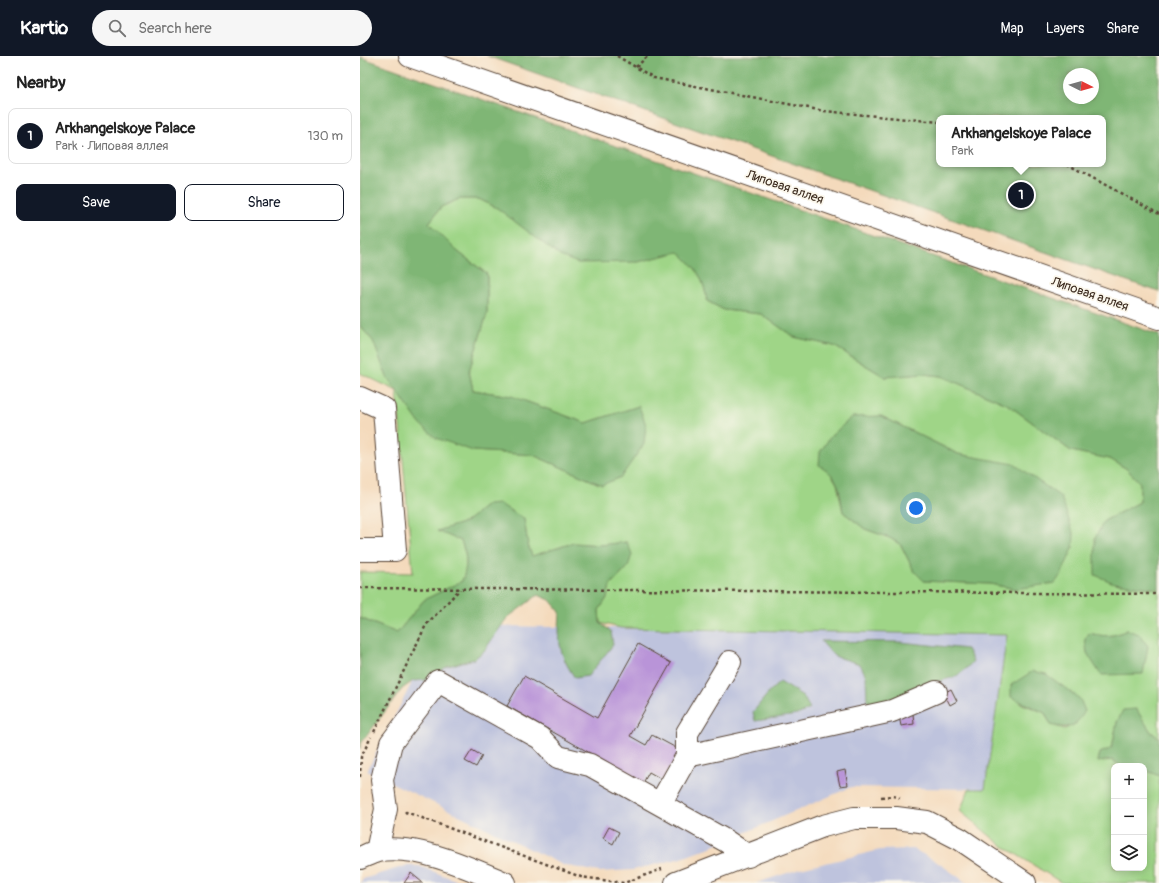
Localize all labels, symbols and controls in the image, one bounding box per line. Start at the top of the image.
search box [92,10,372,46]
text: Kartio [20,16,68,40]
icon: search [106,17,128,39]
text: Search here [138,19,212,38]
text: Map [1001,20,1024,37]
text: Layers [1046,20,1084,37]
text: Share [1106,20,1139,37]
north arrow [1063,68,1099,104]
text: Nearby [16,72,65,93]
popup [936,115,1106,167]
text: Arkhangelskoye Palace [55,119,195,138]
text: Arkhangelskoye Palace [951,124,1091,143]
text: 1 [27,128,33,144]
text: 130 m [307,128,343,144]
text: Park · Липовая аллея [55,138,168,154]
text: Park [951,143,974,159]
street label: Липовая аллея [743,166,826,208]
pin: 1 [1008,180,1034,210]
button: Save [16,184,176,221]
button: Share [184,184,344,221]
street label: Липовая аллея [1048,273,1131,315]
your location [906,498,926,518]
map controls [1111,763,1147,871]
button: + [1111,763,1147,799]
button: − [1111,799,1147,835]
button: layers [1111,835,1147,871]

